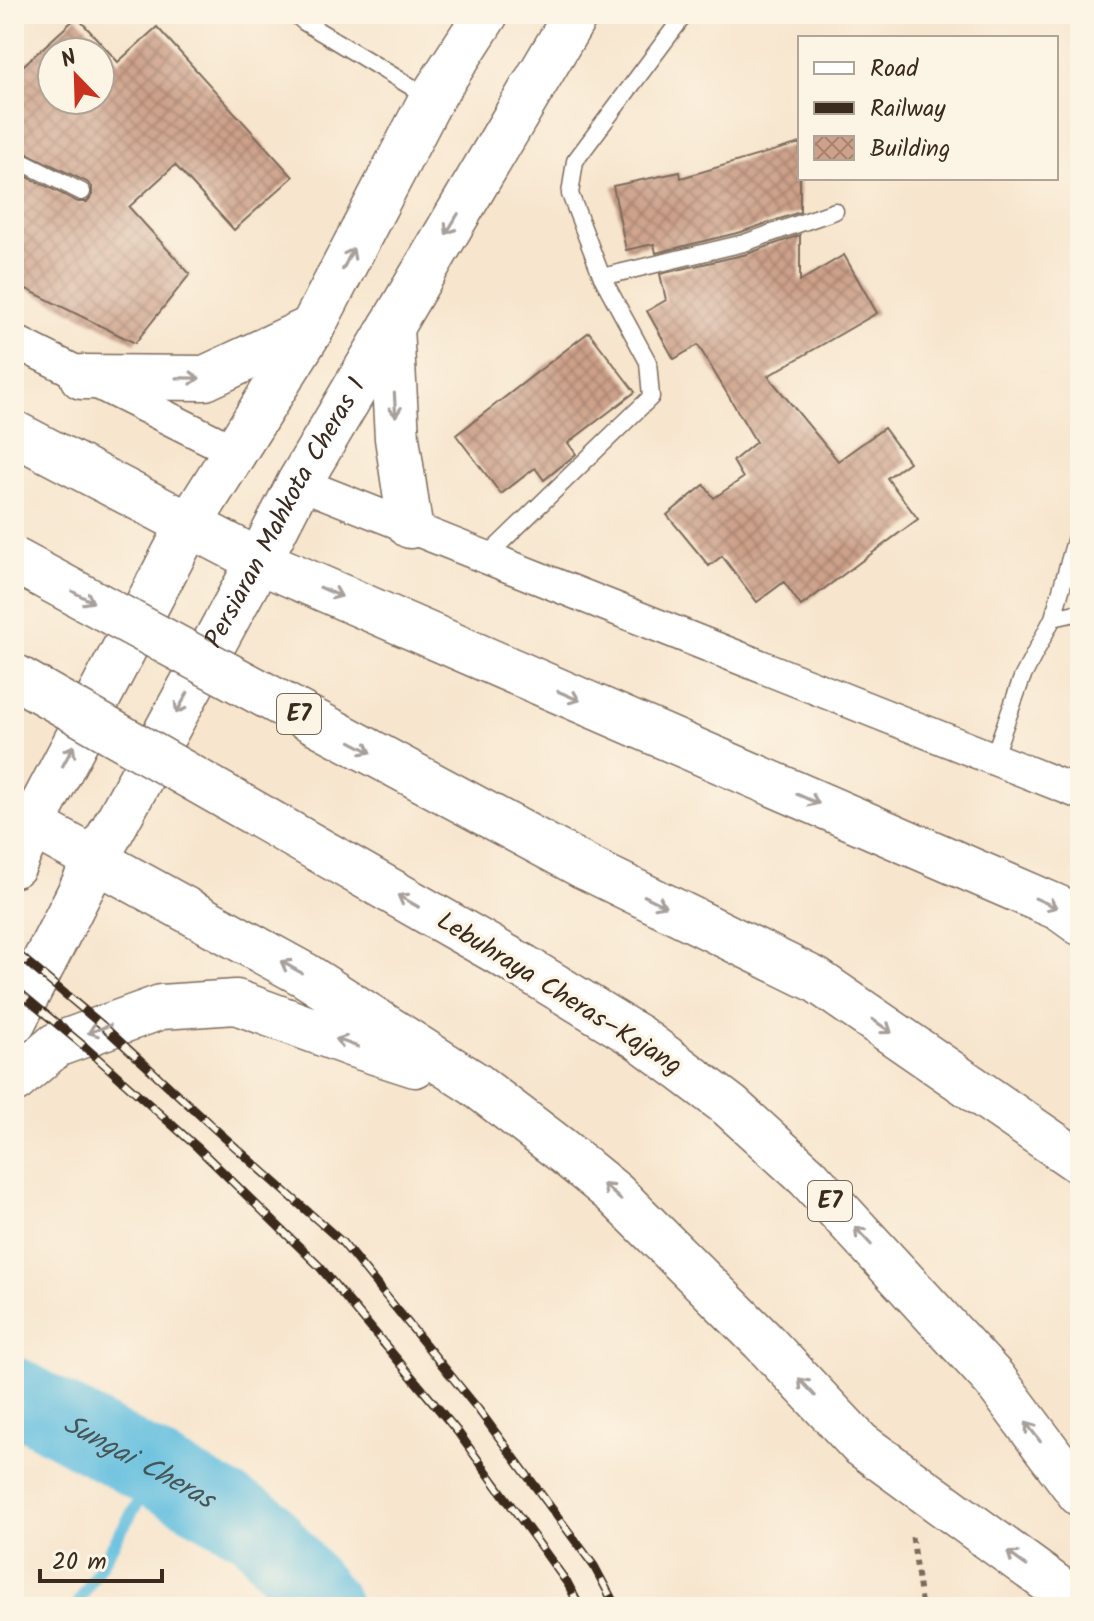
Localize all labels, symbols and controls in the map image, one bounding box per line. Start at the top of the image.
north arrow [36,36,116,116]
legend [798,36,1058,180]
text: N [56,41,82,79]
text: Road [870,50,919,89]
text: Railway [870,90,946,129]
text: Building [870,130,950,169]
one-way arrow [444,212,460,235]
one-way arrow [341,247,357,271]
one-way arrow [174,370,201,386]
street label: Persiaran Mahkota Cheras 1 [194,370,378,656]
one-way arrow [388,391,403,418]
one-way arrow [318,586,343,601]
one-way arrow [70,590,94,605]
one-way arrow [556,689,581,704]
one-way arrow [173,691,189,715]
road number: E7 [277,694,321,734]
one-way arrow [349,739,372,755]
one-way arrow [61,744,77,768]
one-way arrow [795,793,820,808]
one-way arrow [397,893,420,909]
one-way arrow [642,894,666,909]
one-way arrow [1034,896,1058,911]
street label: Lebuhraya Cheras–Kajang [428,901,690,1087]
one-way arrow [279,959,303,975]
one-way arrow [871,1018,893,1034]
one-way arrow [87,1023,111,1037]
one-way arrow [335,1035,360,1049]
road number: E7 [808,1181,852,1221]
one-way arrow [602,1184,622,1202]
one-way arrow [853,1226,872,1246]
one-way arrow [798,1378,816,1398]
water label: Sungai Cheras [55,1402,225,1523]
one-way arrow [1025,1421,1042,1443]
scale bar [40,1533,162,1583]
text: 20 m [52,1543,107,1582]
one-way arrow [1007,1550,1028,1567]

